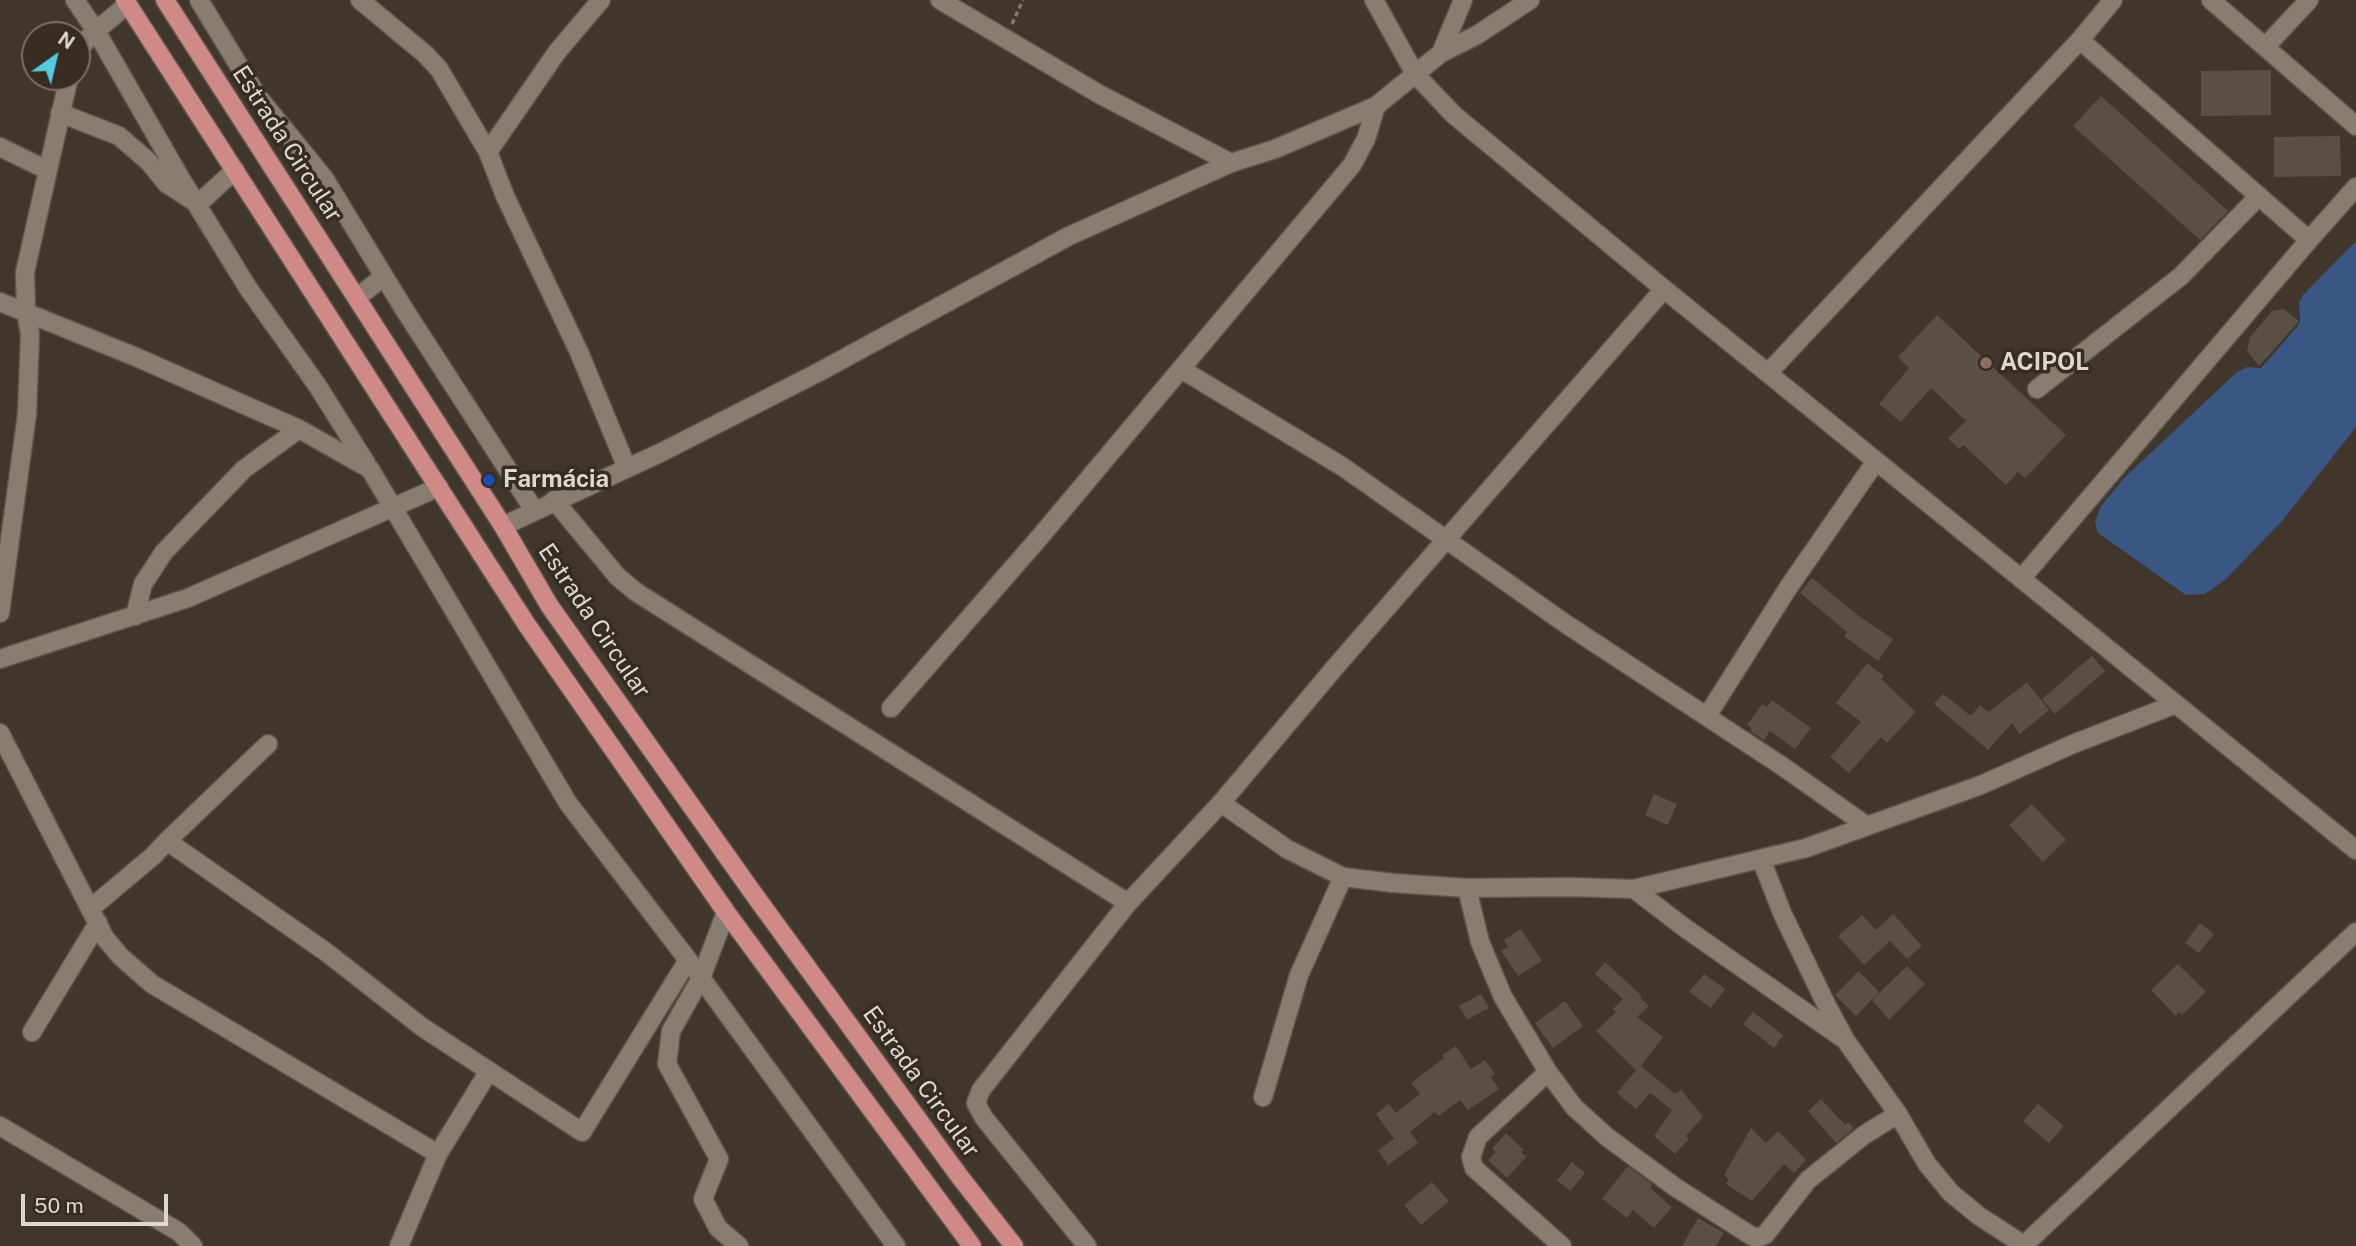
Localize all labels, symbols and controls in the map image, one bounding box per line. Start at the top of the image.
north arrow [21,21,91,91]
text: N [54,27,79,54]
street label: Estrada Circular [226,61,348,227]
place label: ACIPOL [2000,349,2089,377]
marker: ACIPOL [1978,355,1994,371]
place label: Farmácia [503,466,609,494]
marker: Farmácia [481,472,497,488]
street label: Estrada Circular [532,538,656,704]
street label: Estrada Circular [856,1001,986,1163]
scale bar [24,1180,172,1224]
text: 50 m [34,1193,84,1218]

